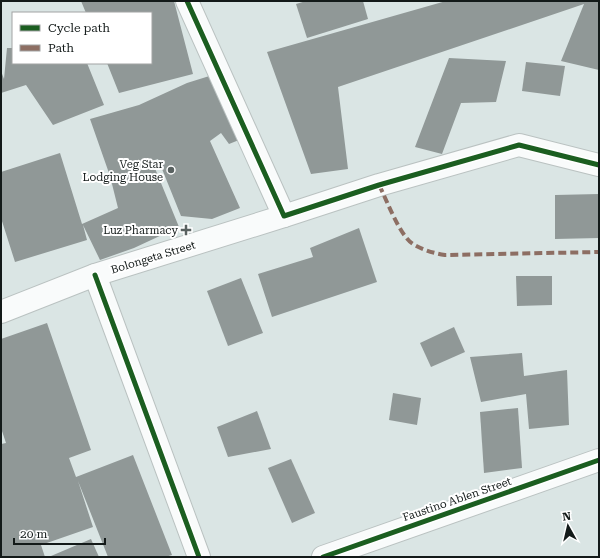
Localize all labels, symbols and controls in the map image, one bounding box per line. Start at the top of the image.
legend [12,12,152,64]
text: Cycle path [48,21,110,35]
text: Path [48,41,74,55]
place label: Veg Star Lodging House [83,158,163,184]
marker: Veg Star Lodging House [166,165,176,175]
place label: Luz Pharmacy [103,224,178,237]
marker: Luz Pharmacy [181,225,191,235]
street label: Bolongeta Street [109,238,197,277]
street label: Faustino Ablen Street [401,475,513,524]
north arrow [548,506,588,546]
text: N [562,509,572,524]
scale bar [14,520,105,546]
text: 20 m [20,527,47,541]

